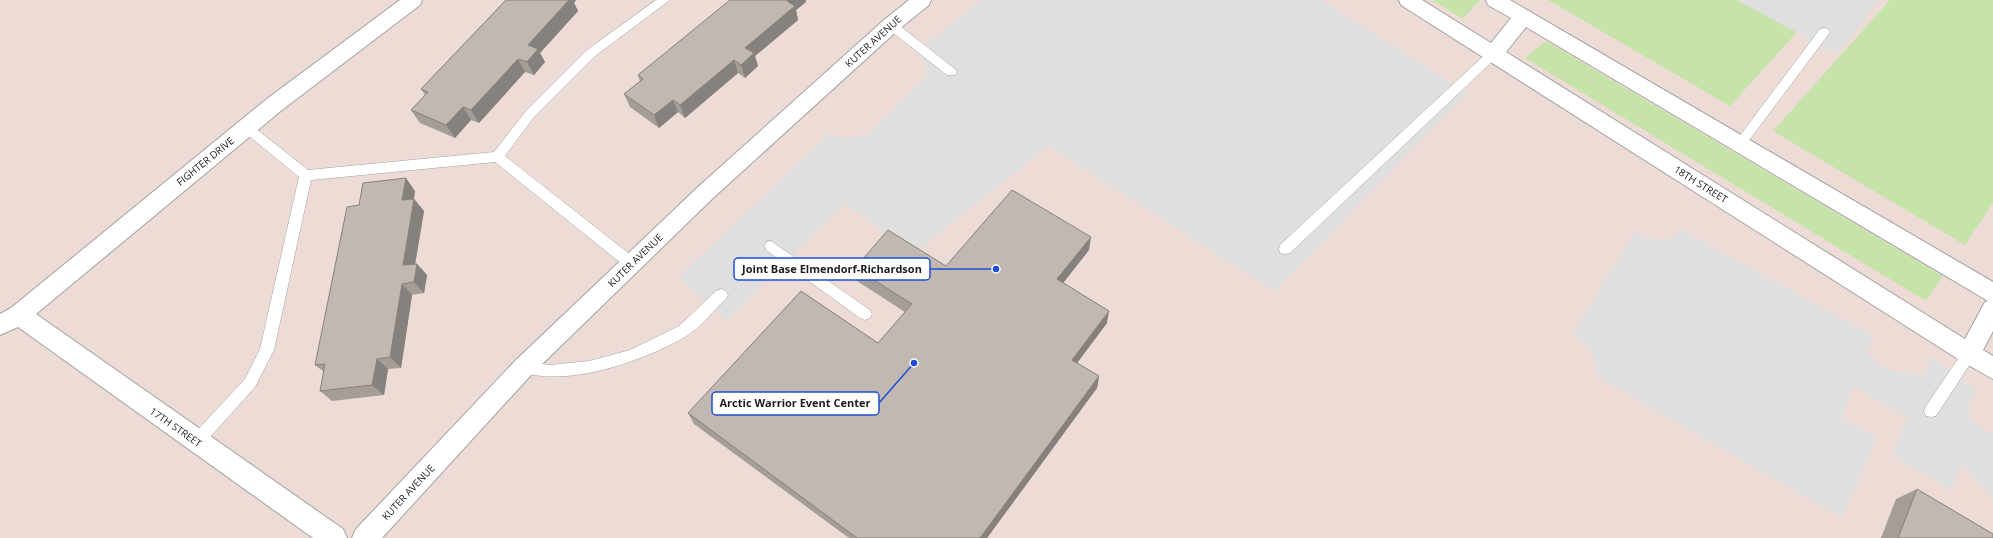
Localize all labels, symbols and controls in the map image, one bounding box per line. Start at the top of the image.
street label: KUTER AVENUE [842,12,904,70]
street label: FIGHTER DRIVE [173,133,237,189]
street label: 18TH STREET [1672,162,1731,206]
street label: KUTER AVENUE [604,230,666,290]
callout: Joint Base Elmendorf-Richardson [734,258,930,280]
text: Joint Base Elmendorf-Richardson [741,261,922,276]
callout: Arctic Warrior Event Center [712,392,879,415]
text: Arctic Warrior Event Center [720,395,870,410]
street label: 17TH STREET [147,404,205,450]
street label: KUTER AVENUE [379,461,437,523]

